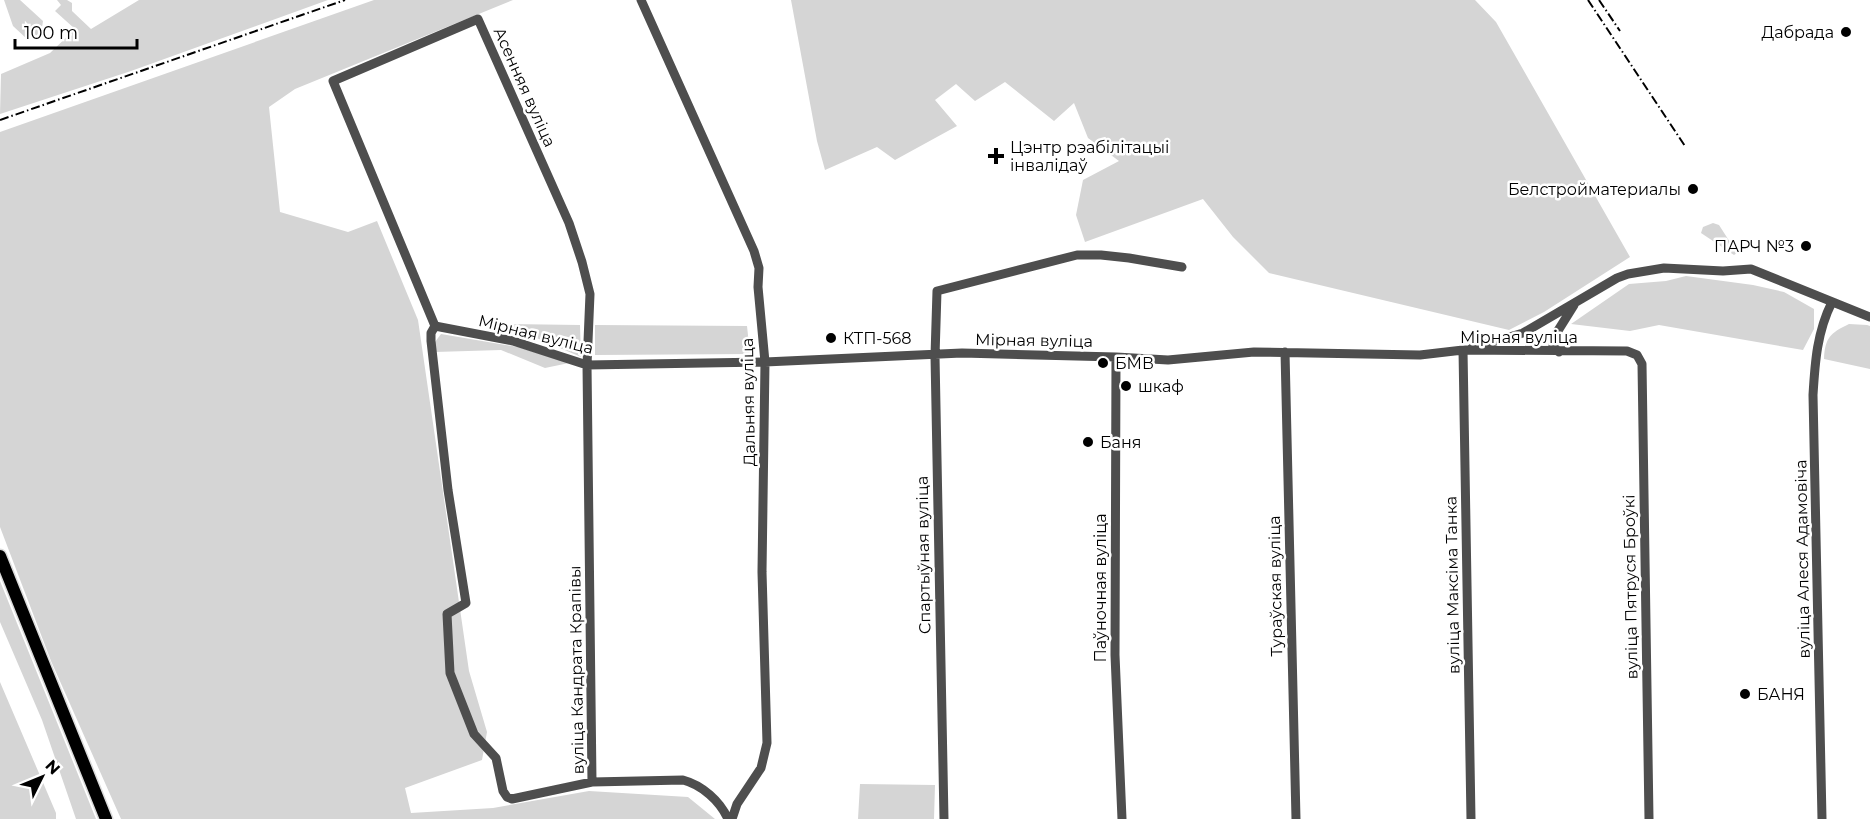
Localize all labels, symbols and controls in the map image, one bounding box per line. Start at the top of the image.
scale bar [15,12,136,50]
text: 100 m [24,22,78,44]
place label: Дабрада [1761,23,1834,42]
street label: Асенняя вуліца [490,25,559,150]
marker: Дабрада [1839,25,1853,39]
place label: Цэнтр рэабілітацыі інвалідаў [1010,138,1169,175]
marker: Цэнтр рэабілітацыі інвалідаў [987,147,1005,165]
place label: Белстройматериалы [1508,180,1681,199]
marker: Белстройматериалы [1686,182,1700,196]
place label: ПАРЧ №3 [1714,237,1794,256]
marker: ПАРЧ №3 [1799,239,1813,253]
street label: Мірная вуліца [476,311,595,358]
street label: Мірная вуліца [1460,328,1578,347]
place label: КТП-568 [843,329,911,348]
street label: Мірная вуліца [975,330,1093,351]
marker: КТП-568 [824,331,838,345]
street label: Дальняя вуліца [738,338,759,466]
place label: БМВ [1115,354,1154,373]
marker: БМВ [1096,356,1110,370]
place label: шкаф [1138,377,1184,396]
marker: шкаф [1119,379,1133,393]
place label: Баня [1100,433,1141,452]
marker: Баня [1081,435,1095,449]
street label: вуліца Алеся Адамовіча [1791,459,1814,659]
street label: Спартыўная вуліца [913,476,934,634]
street label: вуліца Пятруся Броўкі [1619,494,1642,680]
street label: вуліца Максіма Танка [1441,496,1464,674]
street label: Паўночная вуліца [1091,513,1110,663]
street label: Тураўская вуліца [1265,515,1286,657]
street label: вуліца Кандрата Крапівы [565,565,588,775]
place label: БАНЯ [1757,685,1805,704]
marker: БАНЯ [1738,687,1752,701]
north arrow [12,747,72,807]
text: N [41,756,64,778]

